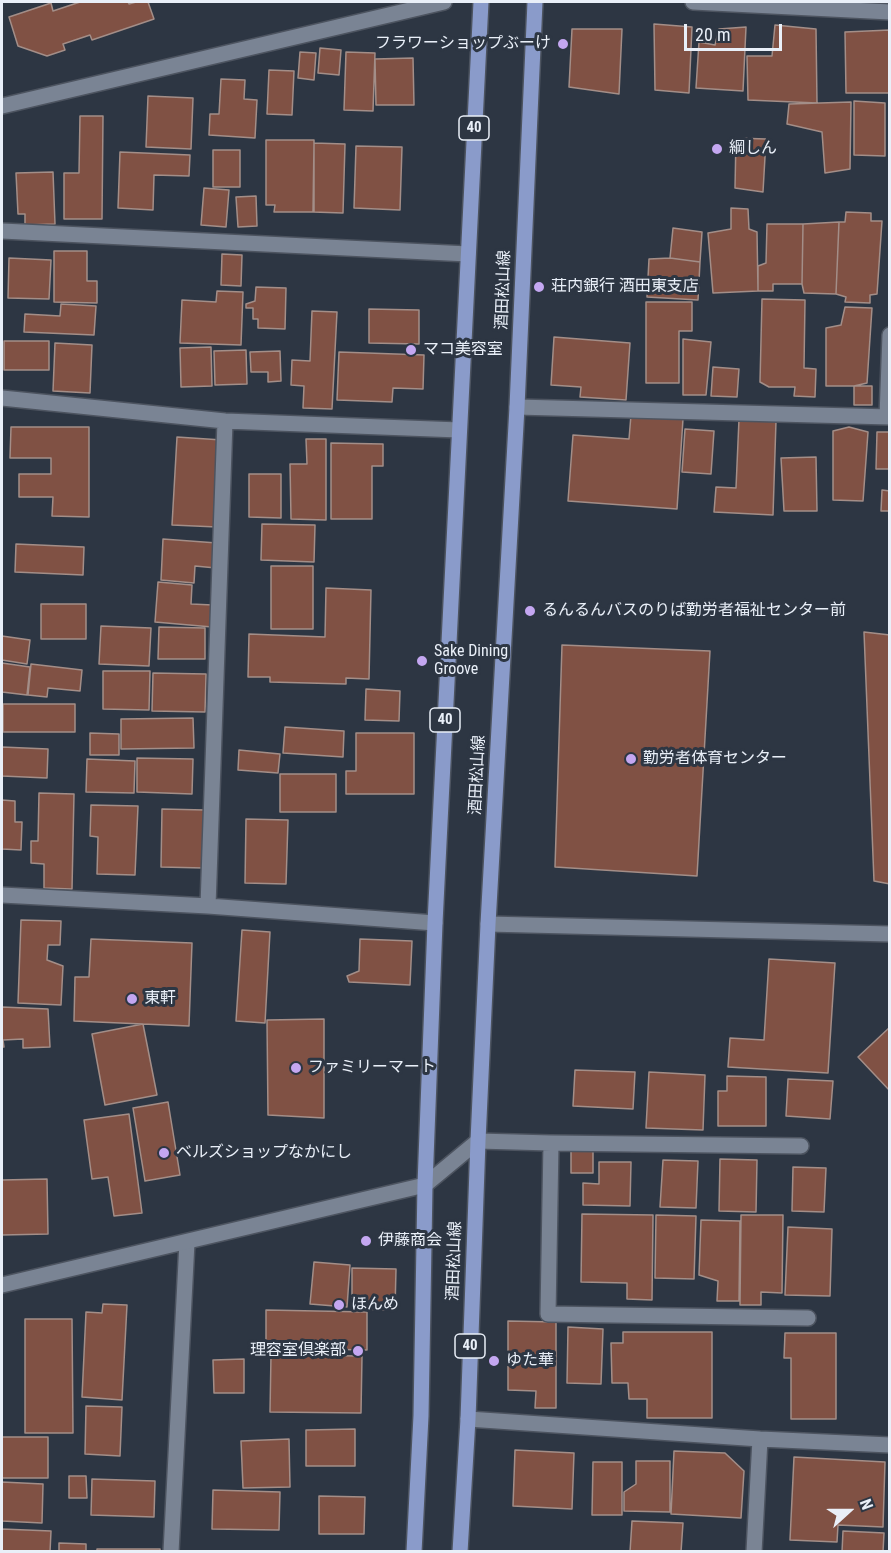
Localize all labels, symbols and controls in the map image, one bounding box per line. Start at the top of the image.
scale bar [687,12,784,50]
text: 20 m [695,24,730,45]
place label: フラワーショップぶーけ [375,34,551,54]
marker: フラワーショップぶーけ [556,37,570,51]
road number: 40 [459,116,489,140]
place label: 綱しん [729,139,777,159]
marker: 綱しん [710,142,724,156]
street label: 酒田松山線 [493,250,515,330]
place label: 荘内銀行 酒田東支店 [551,277,699,297]
marker: 荘内銀行 酒田東支店 [532,280,546,294]
place label: マコ美容室 [423,340,503,360]
marker: マコ美容室 [404,343,418,357]
place label: るんるんバスのりば勤労者福祉センター前 [542,601,846,621]
marker: るんるんバスのりば勤労者福祉センター前 [523,604,537,618]
place label: Sake Dining Groove [434,642,508,680]
marker: Sake Dining Groove [415,654,429,668]
road number: 40 [430,708,460,732]
street label: 酒田松山線 [466,735,490,815]
place label: 勤労者体育センター [643,749,787,769]
marker: 勤労者体育センター [624,752,638,766]
place label: 東軒 [144,989,176,1009]
marker: 東軒 [125,992,139,1006]
place label: ファミリーマート [308,1058,436,1078]
marker: ファミリーマート [289,1061,303,1075]
place label: ベルズショップなかにし [176,1143,352,1163]
marker: ベルズショップなかにし [157,1146,171,1160]
street label: 酒田松山線 [444,1221,466,1301]
place label: 伊藤商会 [378,1231,442,1251]
marker: 伊藤商会 [359,1234,373,1248]
place label: ほんめ [351,1295,399,1315]
marker: ほんめ [332,1298,346,1312]
road number: 40 [455,1334,485,1358]
place label: 理容室倶楽部 [250,1341,346,1361]
marker: 理容室倶楽部 [351,1344,365,1358]
place label: ゆた華 [506,1351,554,1371]
marker: ゆた華 [487,1354,501,1368]
north arrow [819,1481,879,1541]
text: N [856,1496,877,1512]

